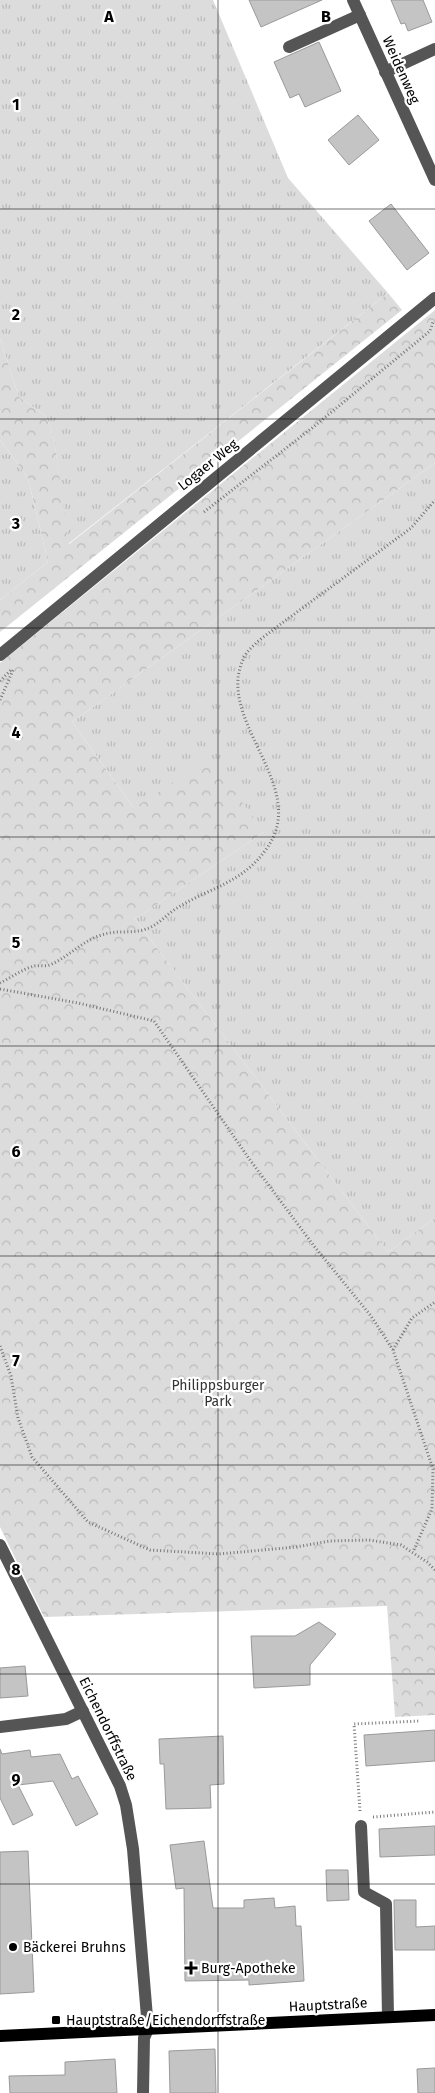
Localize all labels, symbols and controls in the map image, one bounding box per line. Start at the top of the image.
text: A [103,7,114,26]
text: B [321,7,331,26]
street label: Weidenweg [379,34,424,107]
text: 1 [12,95,20,114]
text: 2 [12,305,20,324]
street label: Logaer Weg [174,435,242,494]
text: 3 [11,514,20,533]
text: 4 [11,723,21,742]
text: 5 [12,933,21,952]
text: 6 [11,1142,21,1161]
text: 7 [12,1351,20,1370]
park label: Philippsburger Park [172,1377,265,1410]
text: 8 [11,1560,21,1579]
street label: Eichendorffstraße [75,1674,141,1784]
text: 9 [12,1770,21,1789]
place label: Bäckerei Bruhns [23,1939,126,1956]
marker: Bäckerei Bruhns [7,1941,19,1953]
place label: Burg-Apotheke [201,1960,296,1977]
marker: Burg-Apotheke [185,1962,197,1974]
street label: Hauptstraße [288,1994,368,2016]
place label: Hauptstraße/Eichendorffstraße [66,2012,265,2029]
marker: Hauptstraße/Eichendorffstraße [50,2014,62,2026]

